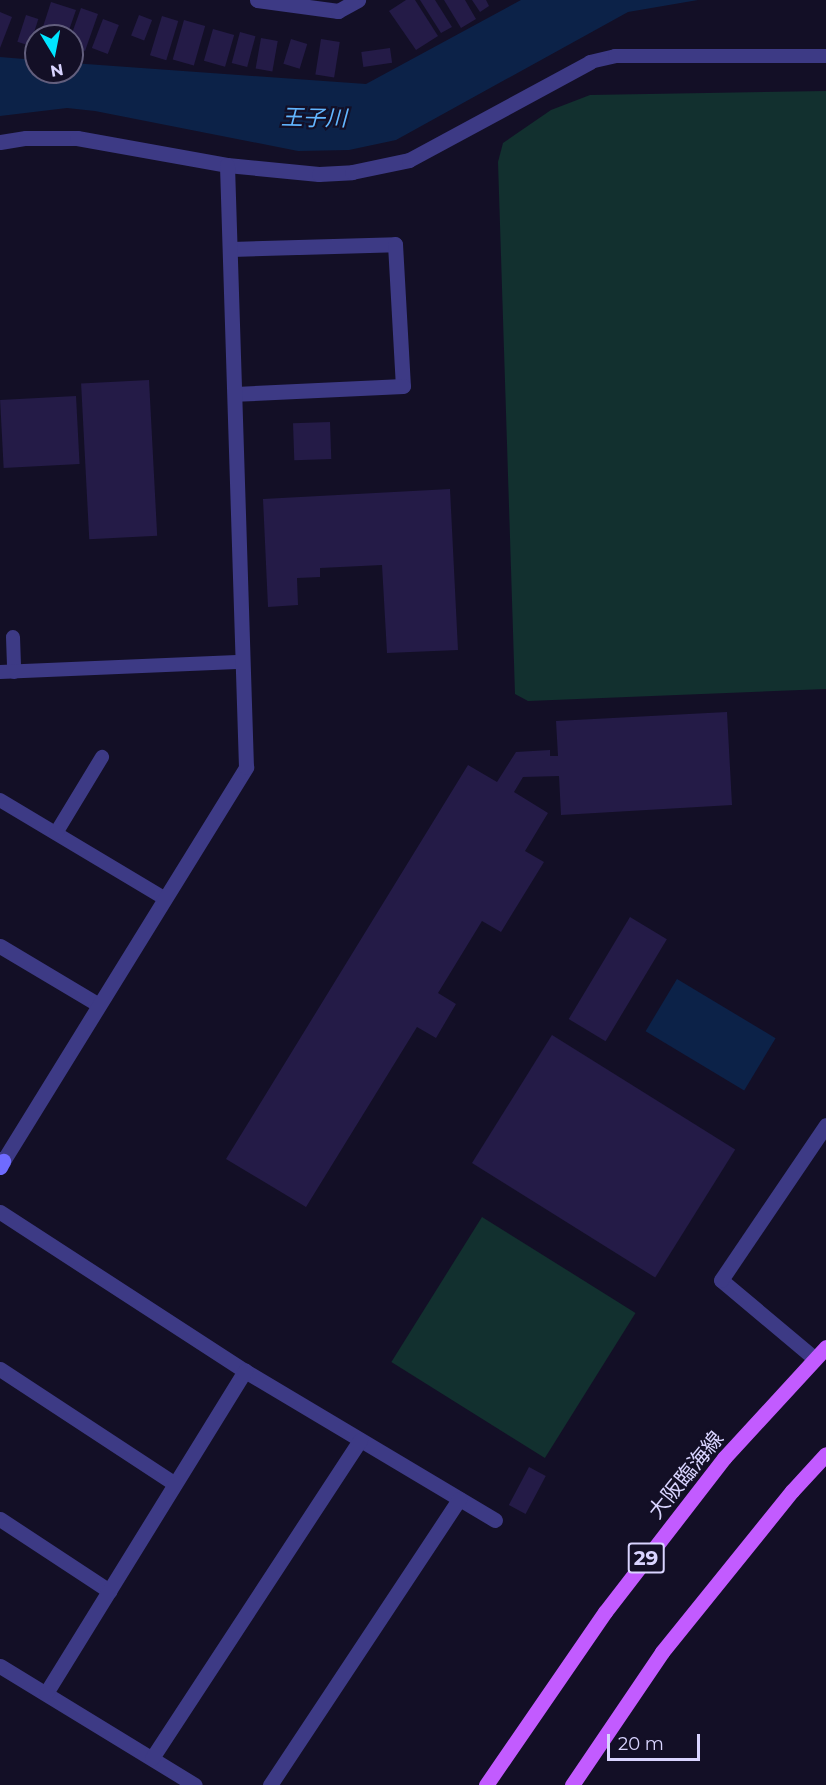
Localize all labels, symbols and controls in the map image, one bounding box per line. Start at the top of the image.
north arrow [24,24,84,84]
text: N [49,60,65,81]
water label: 王子川 [281,104,347,132]
street label: 大阪臨海線 [643,1426,729,1524]
road number: 29 [626,1541,666,1575]
scale bar [610,1722,703,1760]
text: 20 m [618,1733,664,1755]

